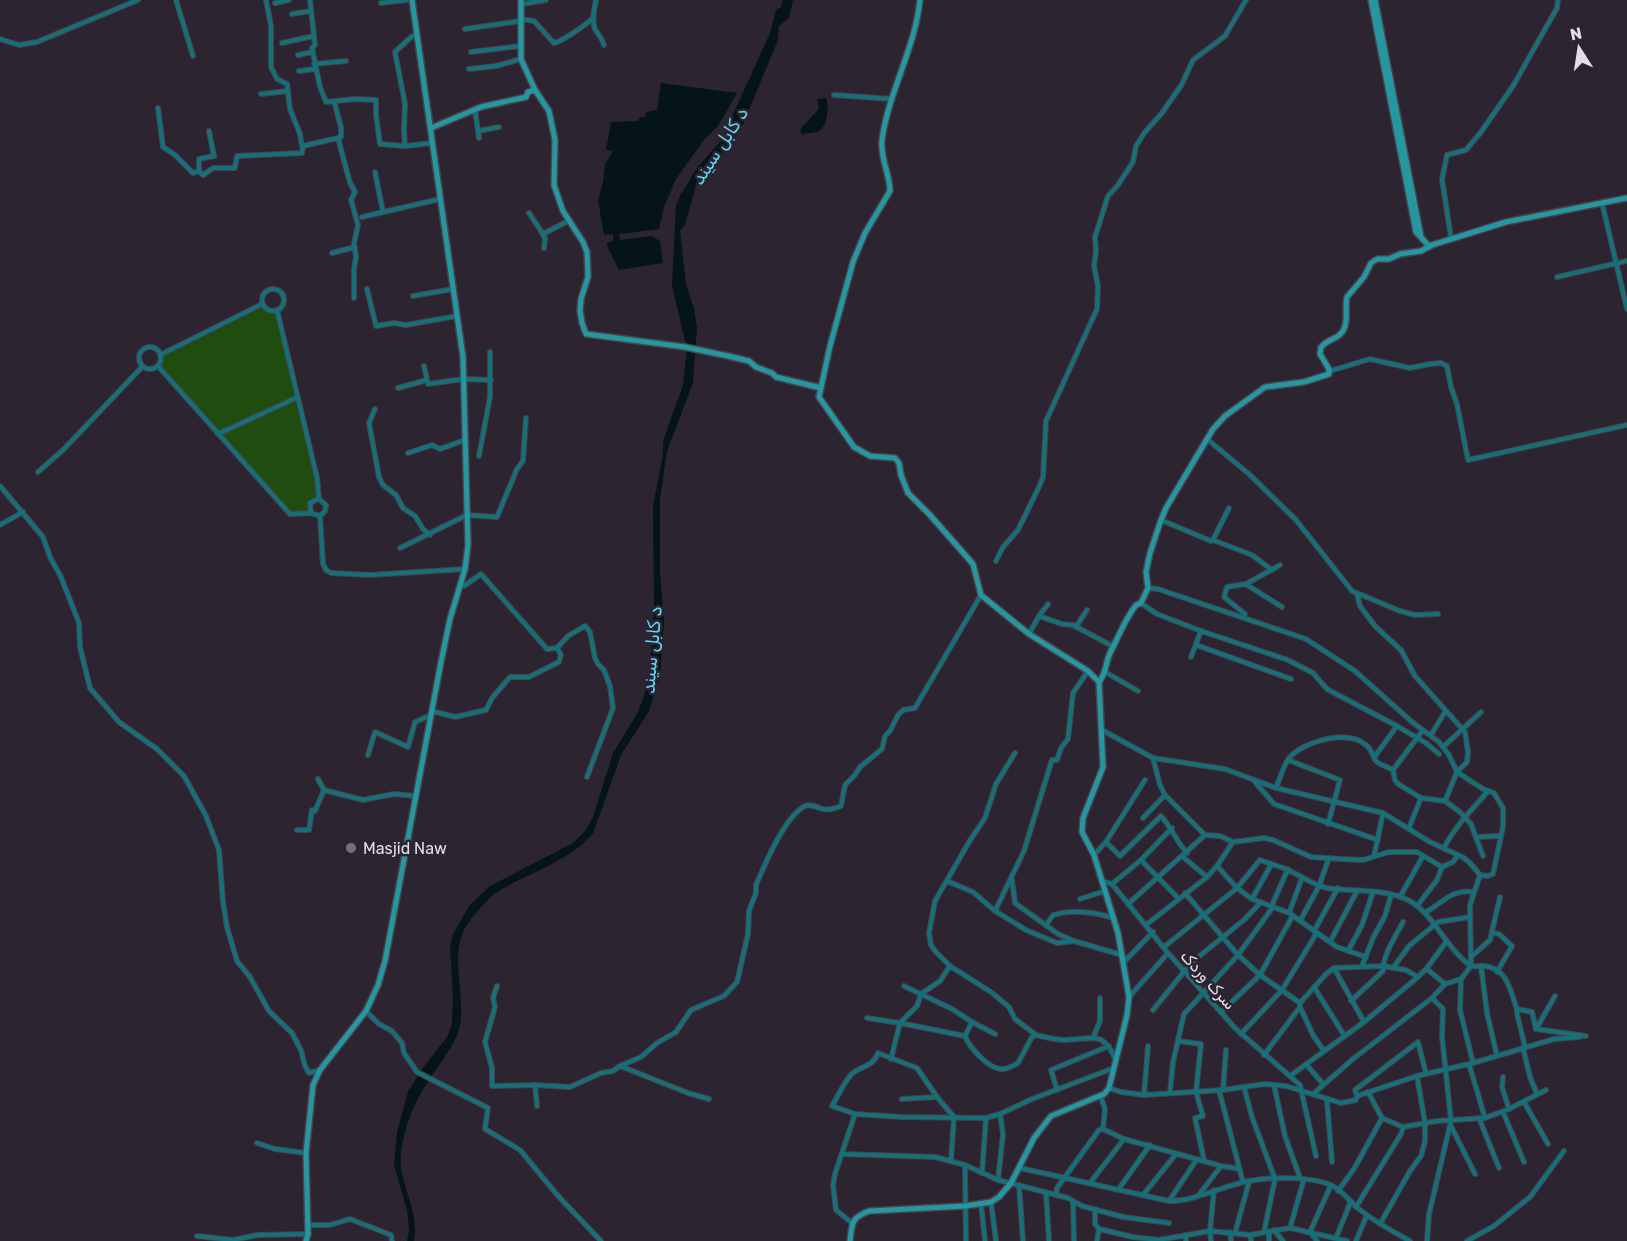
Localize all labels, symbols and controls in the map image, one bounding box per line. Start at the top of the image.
north arrow [1549,18,1609,78]
text: N [1568,23,1584,44]
water label: د کابل سيند [687,103,753,189]
water label: د کابل سيند [637,605,667,695]
place label: Masjid Naw [363,839,447,858]
marker: Masjid Naw [344,841,358,855]
street label: سرک وردک [1176,946,1240,1014]

